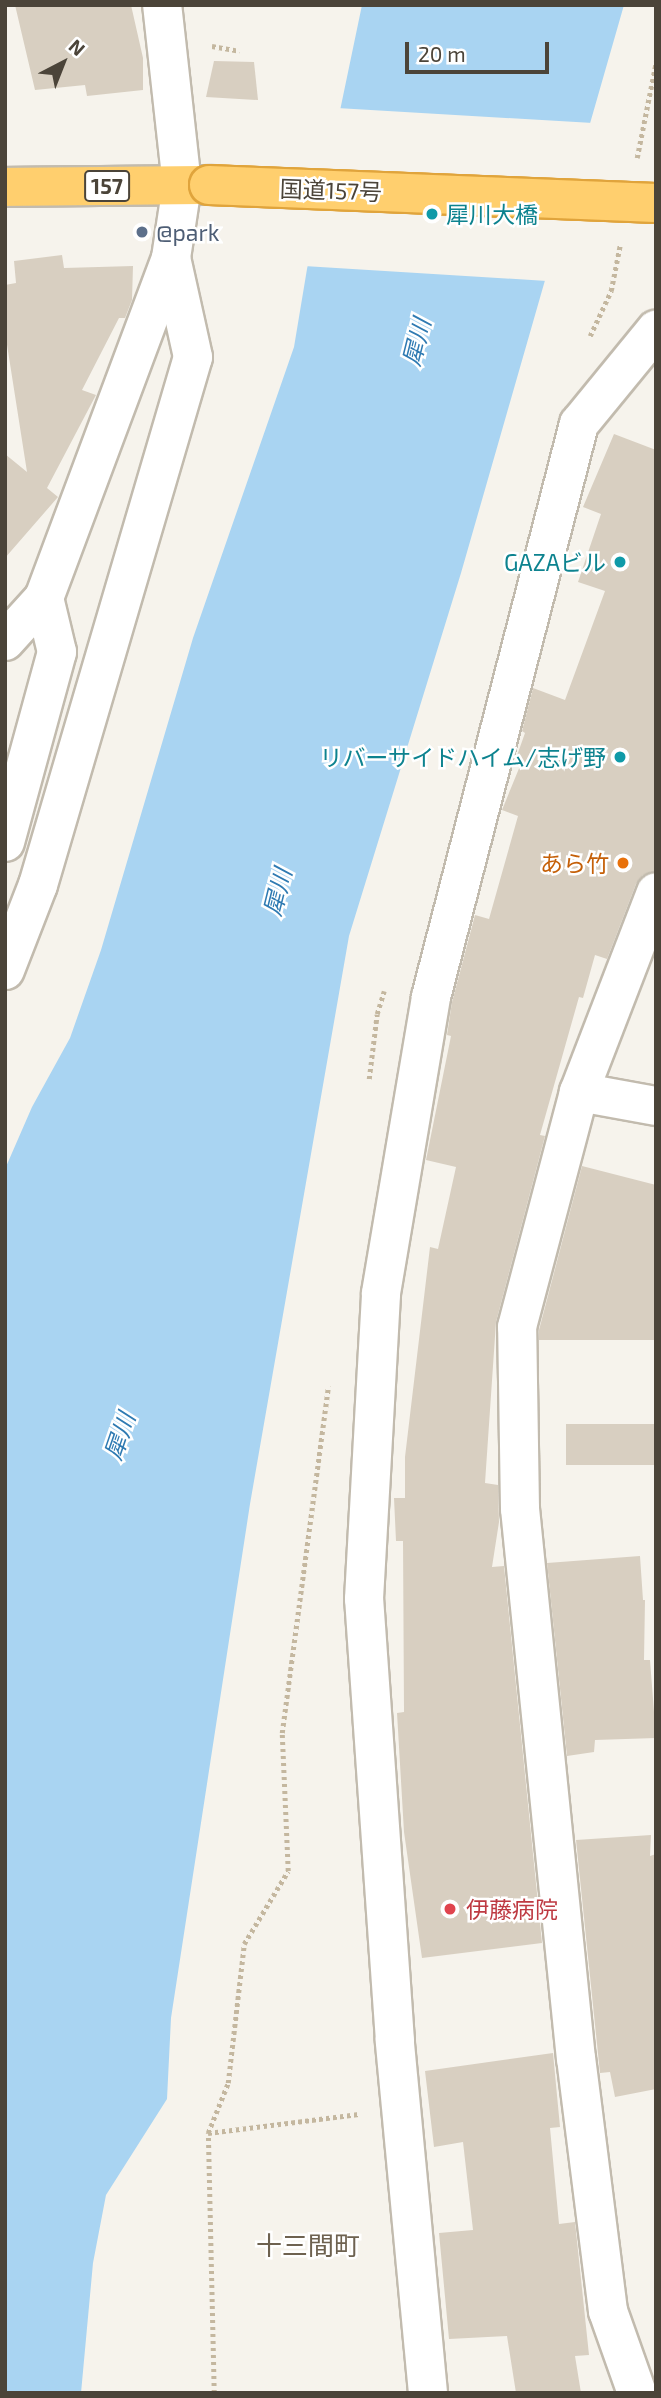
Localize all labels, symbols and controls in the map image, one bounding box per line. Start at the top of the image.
north arrow [28,28,98,98]
scale bar [409,28,552,72]
text: N [65,34,90,60]
text: 20 m [418,41,466,66]
road number: 157 [82,168,132,204]
street label: 国道157号 [279,174,383,206]
place label: 犀川大橋 [446,200,538,228]
marker: 犀川大橋 [424,206,440,222]
place label: @park [156,218,219,246]
marker: @park [134,224,150,240]
water label: 犀川 [396,315,436,369]
place label: GAZAビル [504,548,606,576]
marker: GAZAビル [612,554,628,570]
place label: リバーサイドハイム/志げ野 [318,743,606,771]
marker: リバーサイドハイム/志げ野 [612,749,628,765]
place label: あら竹 [540,849,609,877]
marker: あら竹 [615,855,631,871]
water label: 犀川 [257,865,297,919]
water label: 犀川 [98,1409,140,1463]
place label: 伊藤病院 [466,1895,558,1923]
marker: 伊藤病院 [440,1899,460,1919]
district label: 十三間町 [256,2229,360,2261]

